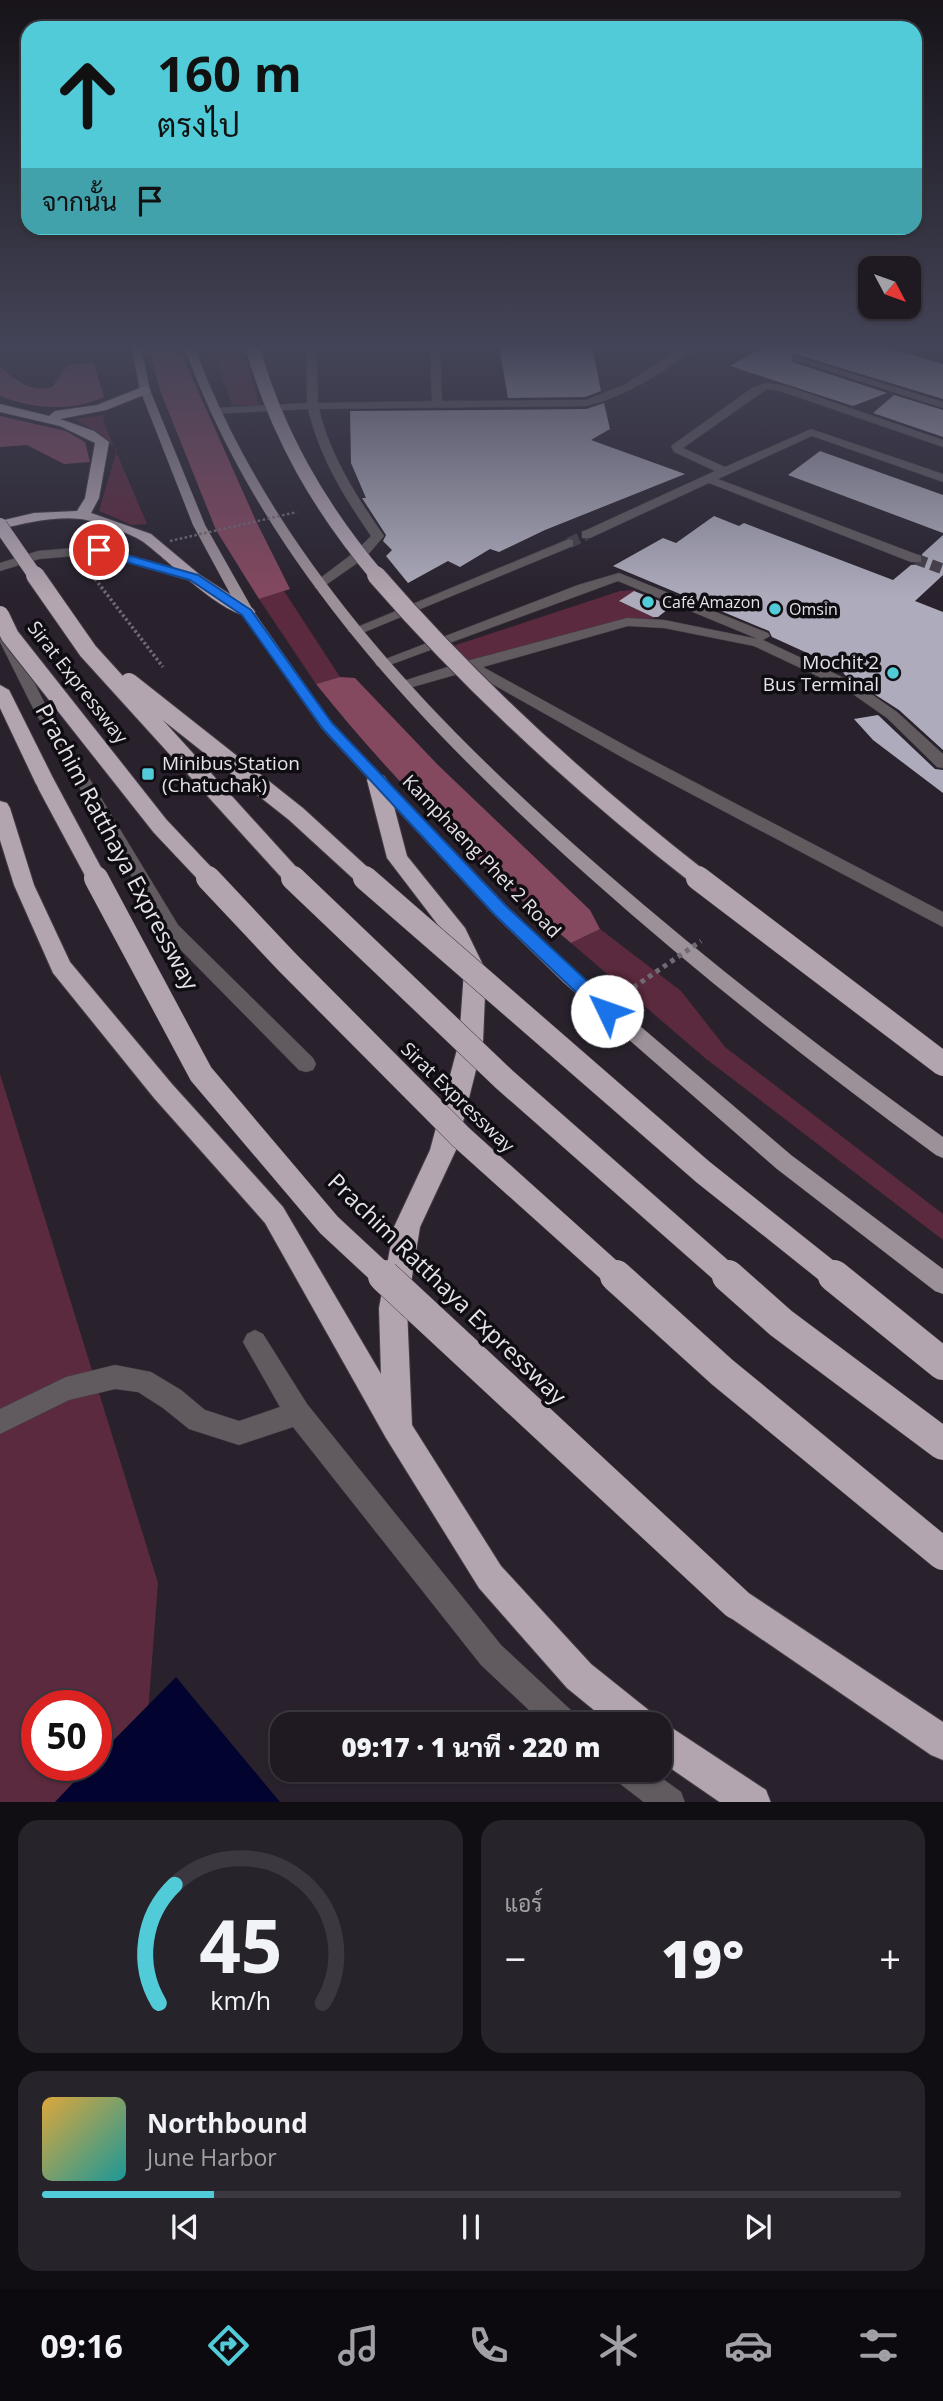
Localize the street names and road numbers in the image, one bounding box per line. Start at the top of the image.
street label: Sirat Expressway [22,615,134,749]
street label: Prachim Ratthaya Expressway [29,698,207,996]
street label: Kamphaeng Phet 2 Road [397,769,567,943]
street label: Sirat Expressway [395,1036,521,1158]
street label: Prachim Ratthaya Expressway [321,1166,574,1411]

